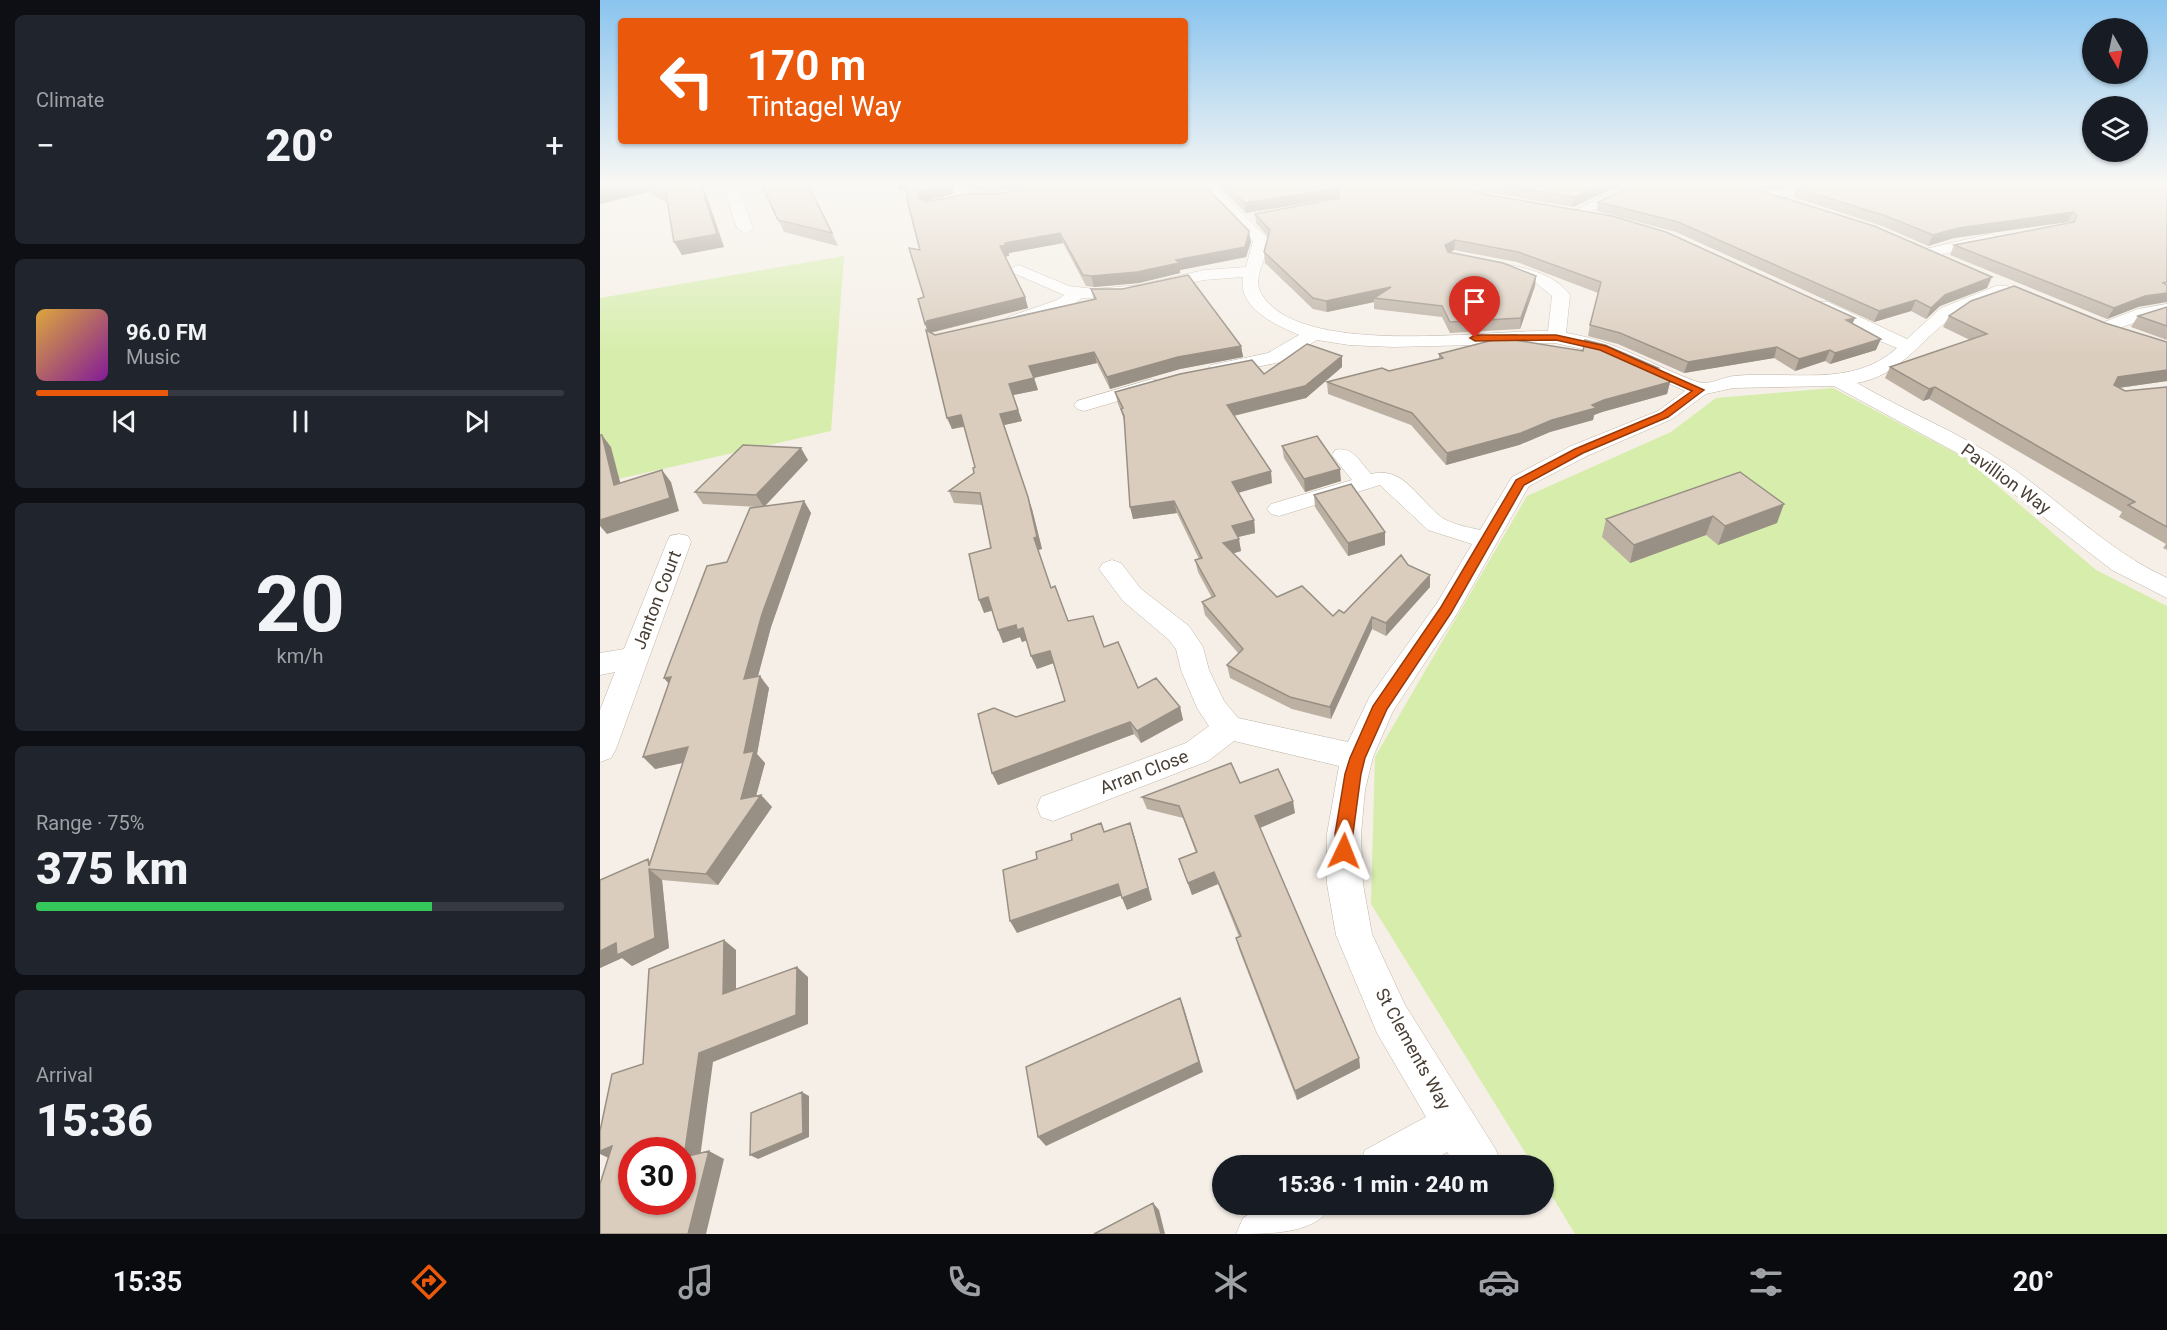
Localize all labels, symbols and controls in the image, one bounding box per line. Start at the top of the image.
north arrow [2082,18,2148,84]
map controls [2082,18,2148,162]
text: 170 m [747,41,866,90]
icon: left [648,42,726,120]
text: Climate [36,88,104,112]
text: Tintagel Way [747,91,902,123]
button: layers [2082,96,2148,162]
text: 20° [265,119,335,172]
text: − [36,126,55,165]
text: + [545,126,564,165]
pin [1449,276,1500,338]
icon: arrive [1458,285,1491,318]
text: 96.0 FM [126,320,207,345]
text: Music [126,345,180,369]
icon: previous [108,405,141,438]
icon: pause [284,405,317,438]
icon: next [460,405,493,438]
street label: Pavillion Way [1957,439,2056,518]
street label: Janton Court [628,547,685,652]
text: 20 [255,559,345,650]
text: km/h [277,644,323,668]
street label: Arran Close [1097,745,1191,798]
text: Range · 75% [36,811,144,835]
position arrow [1312,819,1376,883]
text: 375 km [36,842,188,895]
street label: St Clements Way [1371,984,1456,1114]
text: Arrival [36,1063,93,1087]
text: 15:36 [36,1094,153,1147]
speed limit sign: 30 [618,1137,696,1215]
text: 15:36 · 1 min · 240 m [1278,1172,1488,1197]
icon: directions [408,1261,450,1303]
icon: music [675,1261,717,1303]
icon: phone [943,1261,985,1303]
icon: climate [1210,1261,1252,1303]
icon: car [1478,1261,1520,1303]
icon: filters [1745,1261,1787,1303]
text: 15:35 [113,1266,182,1298]
text: 20° [2013,1266,2054,1298]

